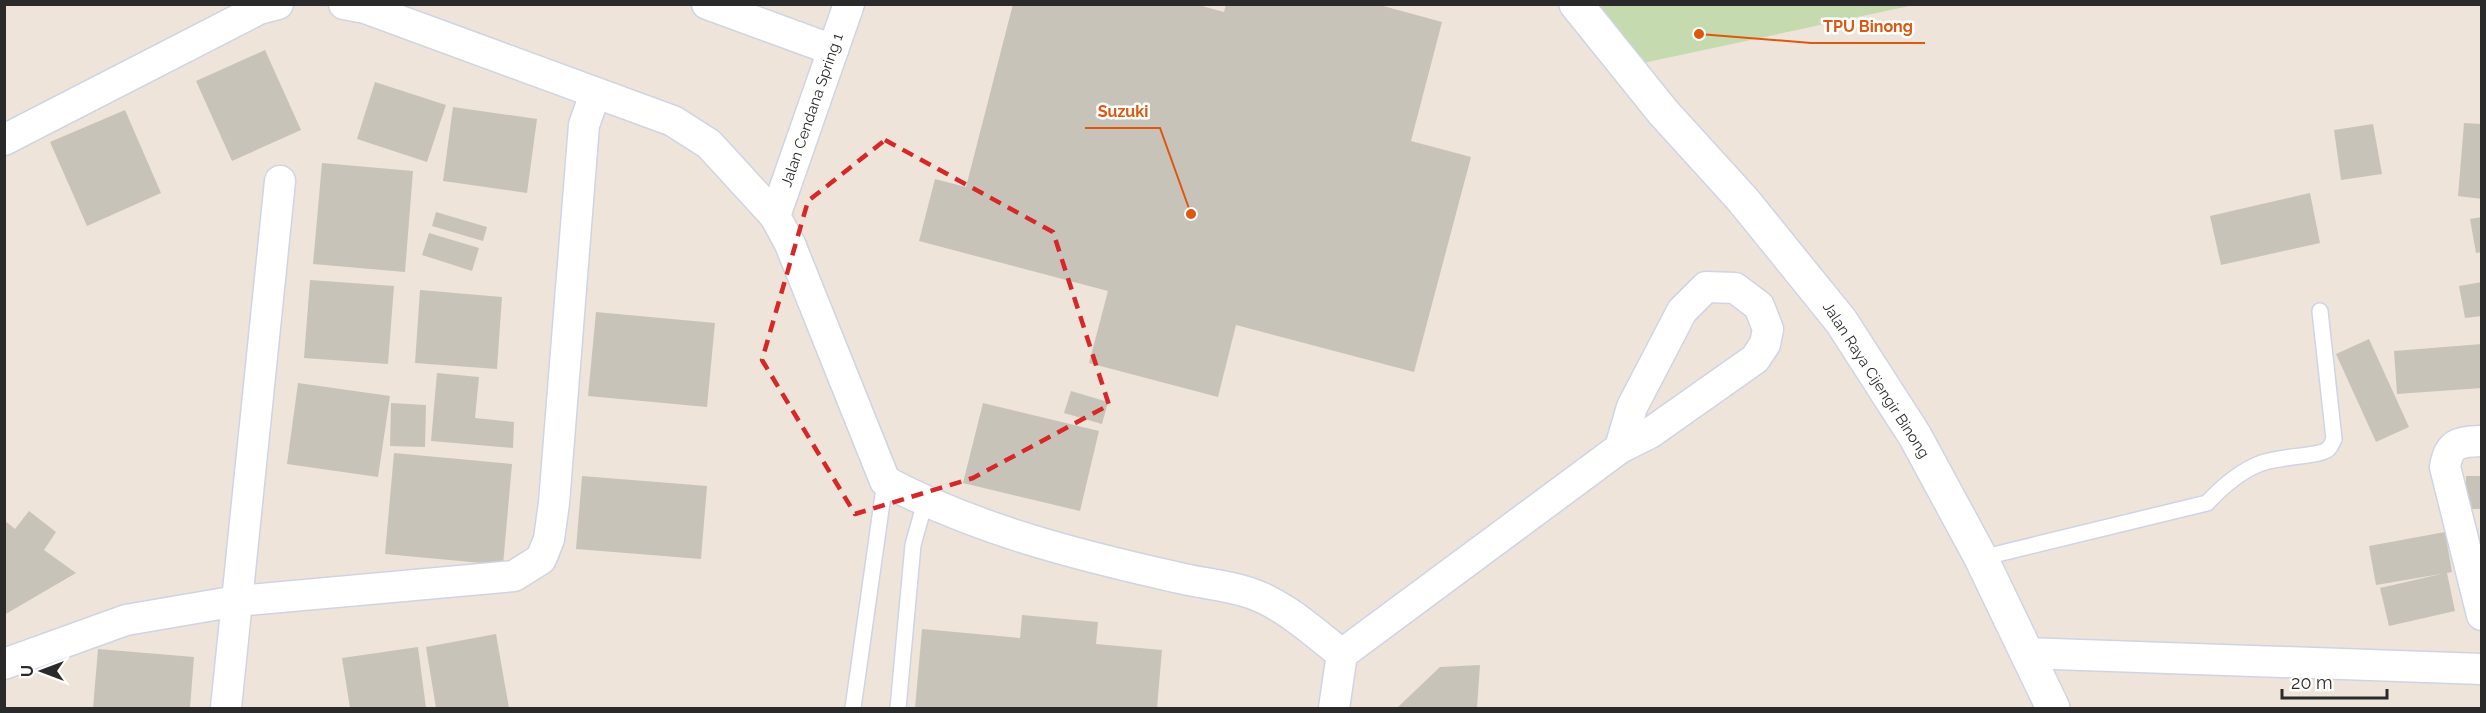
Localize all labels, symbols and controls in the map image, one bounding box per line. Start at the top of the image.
callout: TPU Binong [1811,9,1925,43]
text: TPU Binong [1823,17,1913,36]
street label: Jalan Cendana Spring 1 [777,30,847,189]
callout: Suzuki [1085,94,1160,128]
text: Suzuki [1098,102,1148,121]
street label: Jalan Raya Cijengir Binong [1819,299,1933,461]
north arrow [12,641,72,701]
scale bar [2282,662,2387,700]
text: U [18,665,37,677]
text: 20 m [2291,672,2333,693]

